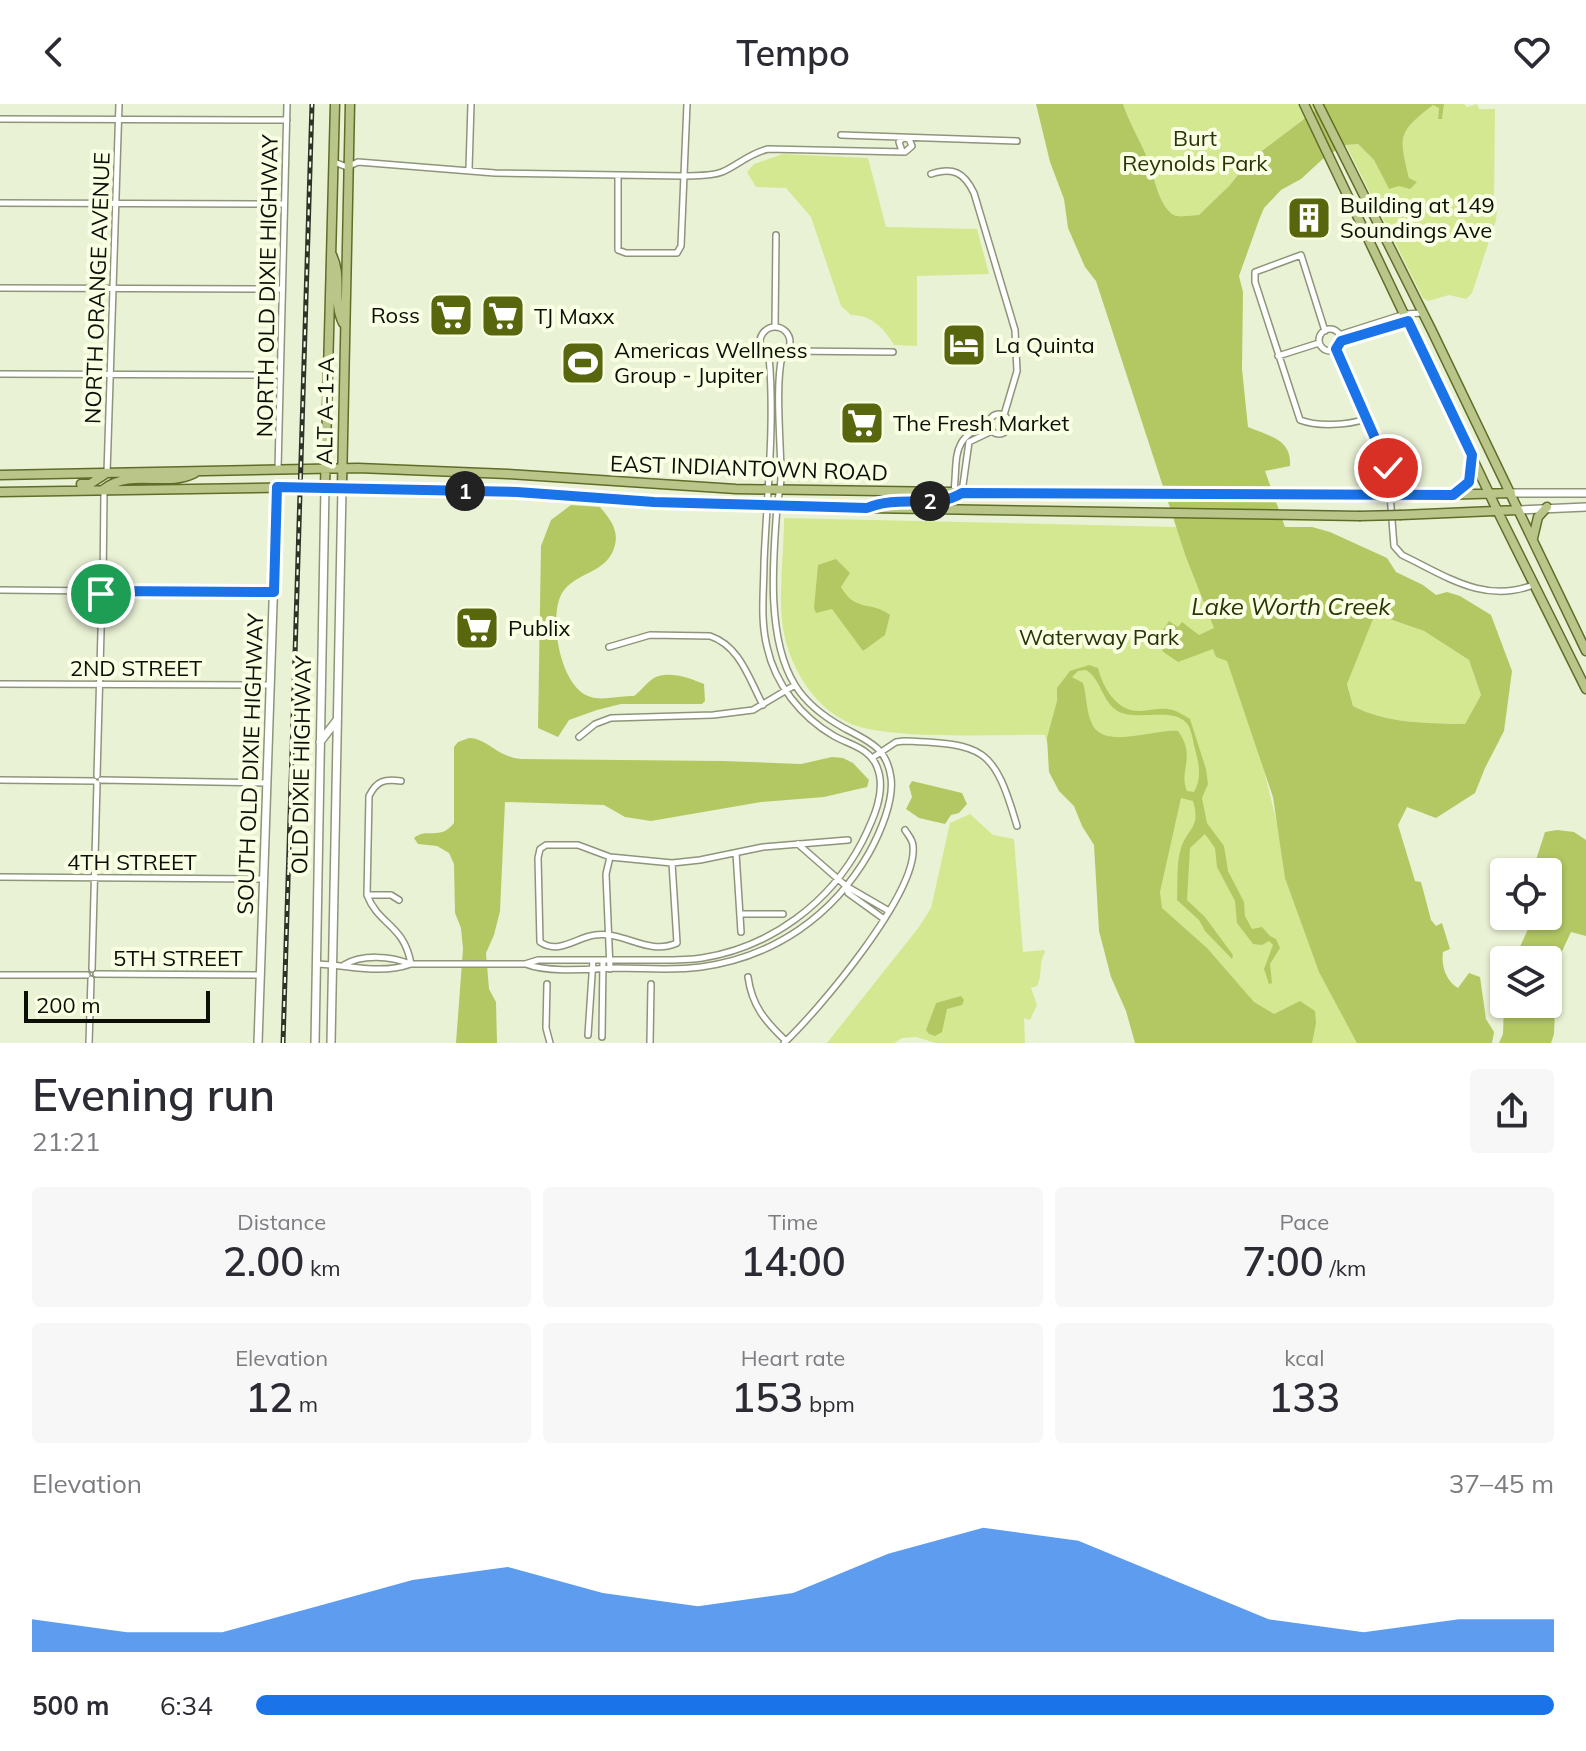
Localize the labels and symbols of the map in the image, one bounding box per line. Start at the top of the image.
park label: Burt Reynolds Park [1122,124,1268,177]
street label: NORTH OLD DIXIE HIGHWAY [250,134,284,438]
street label: NORTH ORANGE AVENUE [78,152,116,424]
place label: Building at 149 Soundings Ave [1340,191,1495,244]
building icon: Building at 149 Soundings Ave [1285,194,1333,242]
supermarket icon: Ross [427,291,475,339]
supermarket icon: TJ Maxx [479,292,527,340]
place label: Ross [371,301,420,329]
place label: TJ Maxx [534,302,615,330]
hotel icon: La Quinta [940,321,988,369]
place label: La Quinta [995,331,1095,359]
place label: Americas Wellness Group - Jupiter [614,336,808,389]
sports icon: Americas Wellness Group - Jupiter [559,339,607,387]
street label: ALT A-1-A [310,357,340,465]
supermarket icon: The Fresh Market [838,399,886,447]
place label: The Fresh Market [893,409,1069,437]
pin [1354,434,1422,502]
street label: EAST INDIANTOWN ROAD [610,449,888,487]
pin: 1 [445,471,485,511]
pin: 2 [910,481,950,521]
pin [67,560,135,628]
water label: Lake Worth Creek [1191,591,1391,621]
supermarket icon: Publix [453,604,501,652]
street label: SOUTH OLD DIXIE HIGHWAY [231,612,269,915]
place label: Publix [508,614,571,642]
park label: Waterway Park [1019,623,1180,651]
street label: 2ND STREET [70,654,202,682]
street label: OLD DIXIE HIGHWAY [285,655,317,875]
street label: 4TH STREET [67,848,197,876]
street label: 5TH STREET [113,944,243,972]
scale bar [24,987,210,1023]

